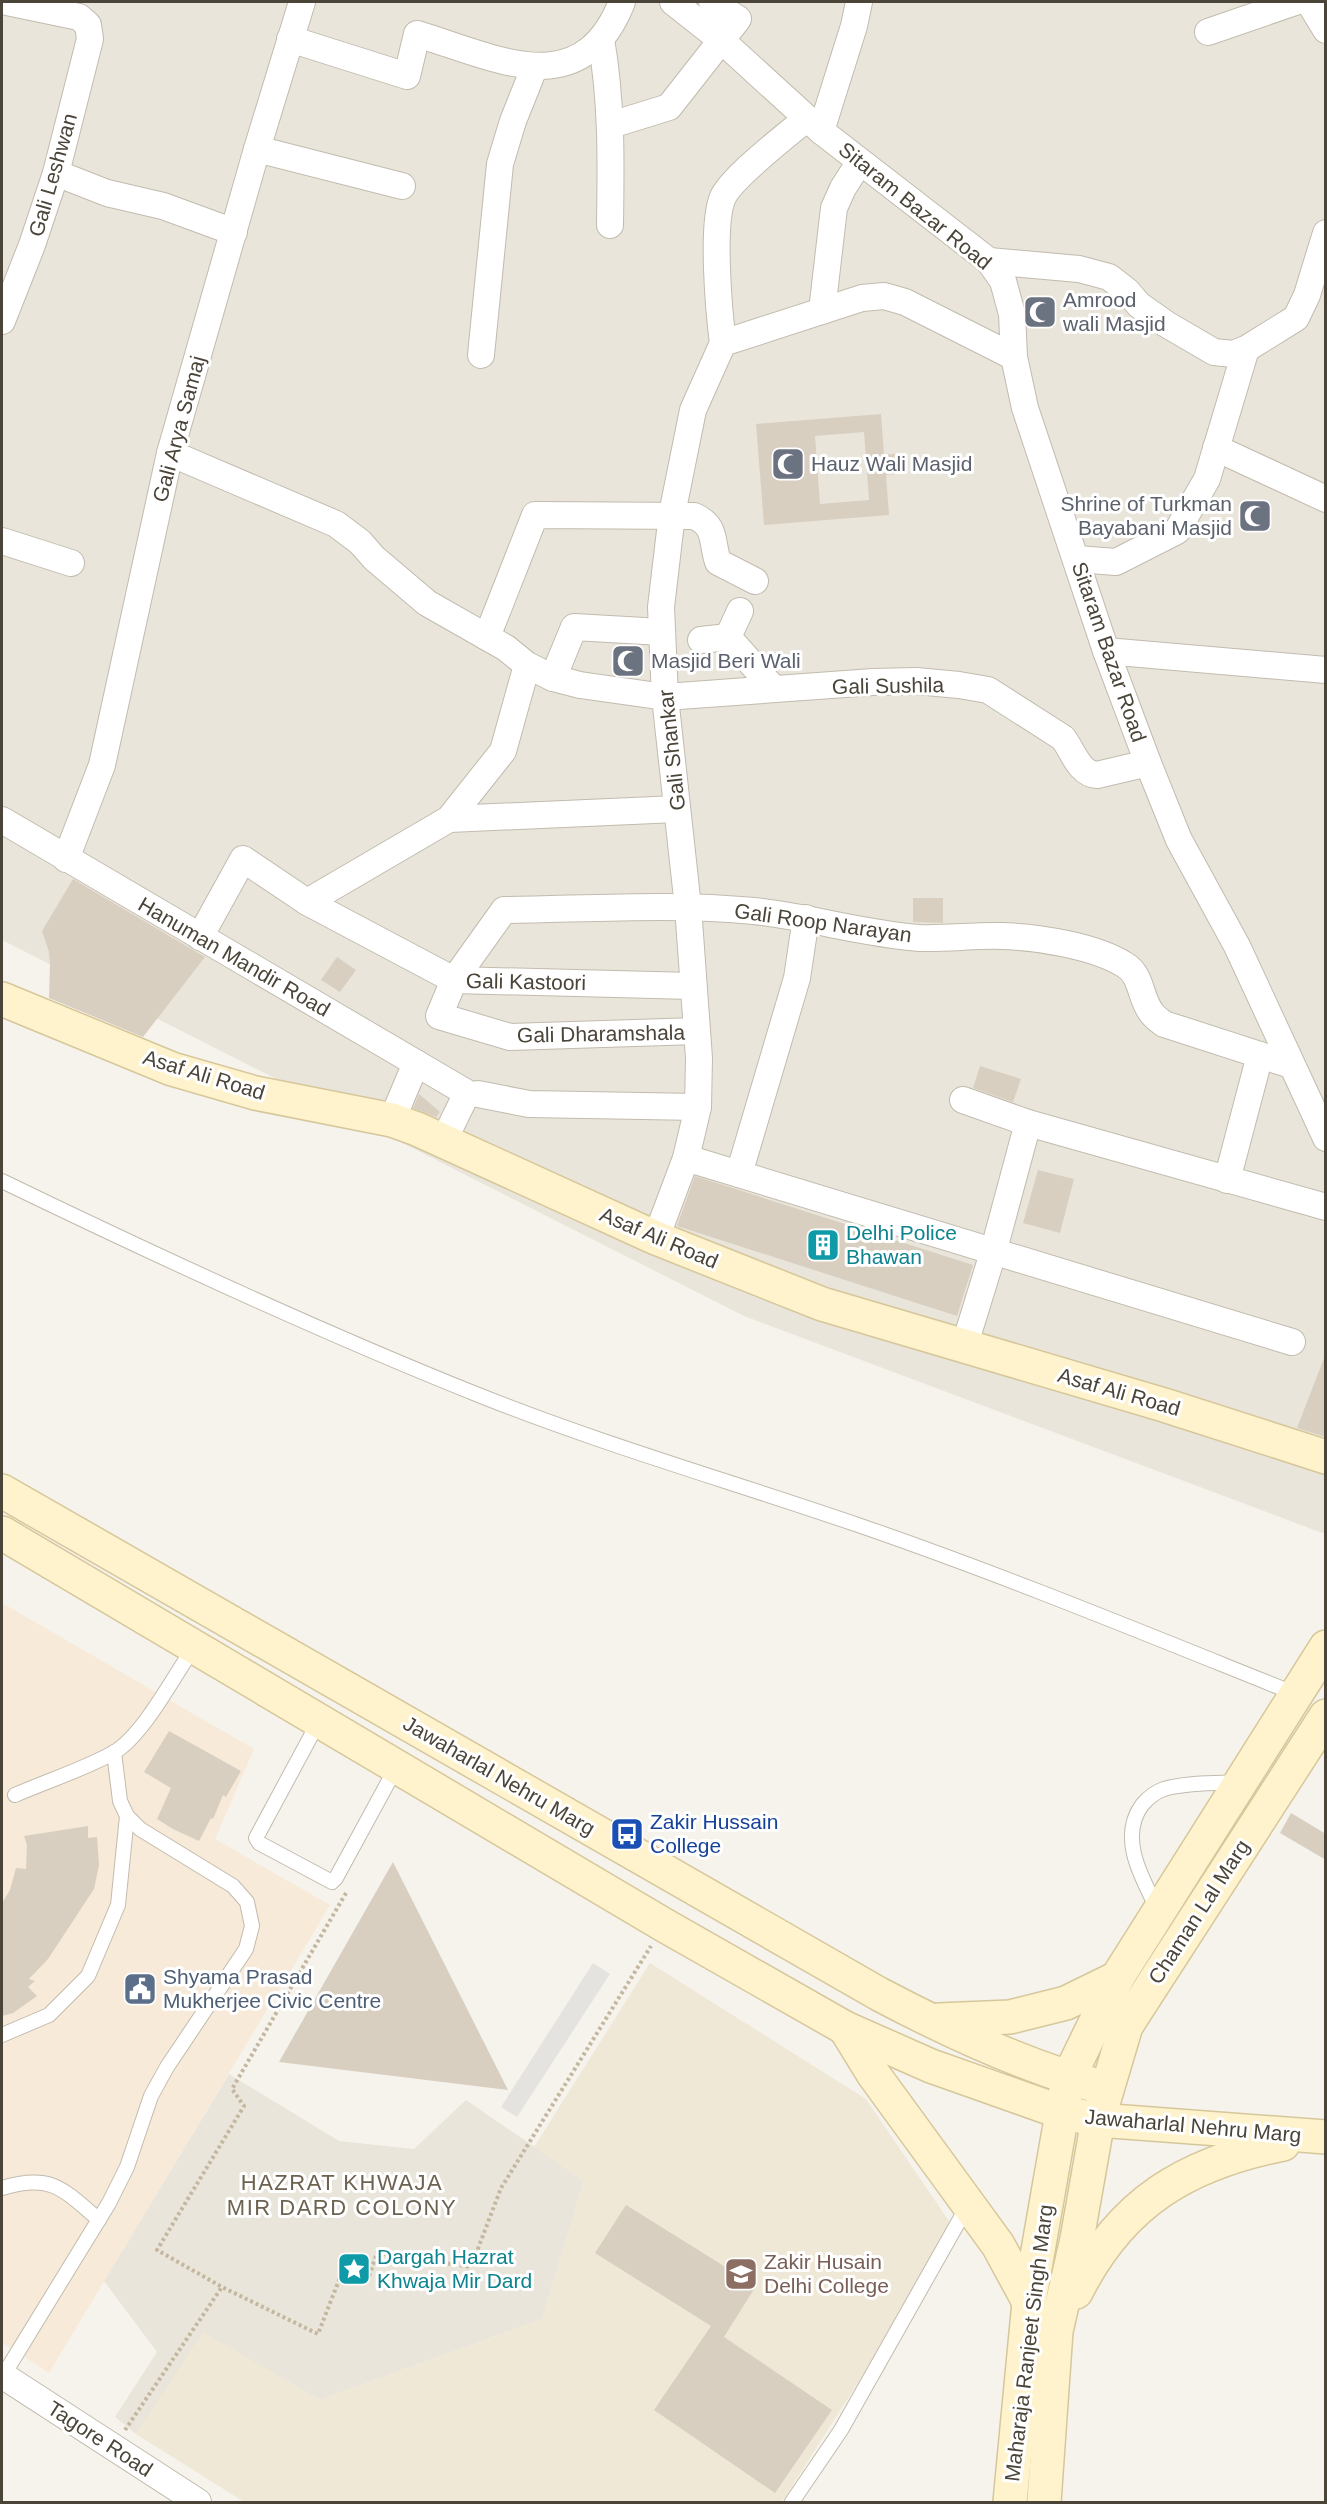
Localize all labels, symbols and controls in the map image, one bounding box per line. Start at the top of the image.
street label: Gali Leshwan [24,111,81,239]
street label: Sitaram Bazar Road [835,137,996,274]
place label: Amrood wali Masjid [1062,288,1166,335]
mosque icon: Amrood wali Masjid [1022,294,1058,330]
street label: Gali Arya Samaj [148,353,209,505]
mosque icon: Hauz Wali Masjid [770,446,806,482]
place label: Hauz Wali Masjid [811,452,972,475]
place label: Shrine of Turkman Bayabani Masjid [1060,492,1232,539]
mosque icon: Shrine of Turkman Bayabani Masjid [1237,498,1273,534]
street label: Sitaram Bazar Road [1068,559,1151,745]
mosque icon: Masjid Beri Wali [610,643,646,679]
place label: Masjid Beri Wali [651,649,801,672]
street label: Gali Sushila [832,673,945,698]
street label: Gali Shankar [654,688,689,812]
street label: Hanuman Mandir Road [134,892,334,1021]
street label: Gali Roop Narayan [733,899,913,946]
street label: Gali Kastoori [466,969,586,994]
street label: Gali Dharamshala [517,1021,686,1046]
street label: Asaf Ali Road [140,1045,268,1104]
street label: Asaf Ali Road [597,1202,722,1273]
place label: Delhi Police Bhawan [846,1221,957,1268]
building icon: Delhi Police Bhawan [805,1227,841,1263]
street label: Asaf Ali Road [1055,1363,1183,1420]
street label: Jawaharlal Nehru Marg [399,1711,599,1840]
place label: Zakir Hussain College [650,1810,778,1857]
bus stop icon: Zakir Hussain College [609,1816,645,1852]
street label: Chaman Lal Marg [1143,1835,1254,1988]
place label: Shyama Prasad Mukherjee Civic Centre [163,1965,381,2012]
public building icon: Shyama Prasad Mukherjee Civic Centre [122,1971,158,2007]
street label: Jawaharlal Nehru Marg [1084,2105,1302,2146]
district label: HAZRAT KHWAJA MIR DARD COLONY [227,2170,457,2220]
street label: Maharaja Ranjeet Singh Marg [1000,2203,1057,2483]
place label: Dargah Hazrat Khwaja Mir Dard [377,2245,532,2292]
place label: Zakir Husain Delhi College [764,2250,889,2297]
place icon: Dargah Hazrat Khwaja Mir Dard [336,2251,372,2287]
school or university icon: Zakir Husain Delhi College [723,2256,759,2292]
street label: Tagore Road [44,2396,157,2481]

